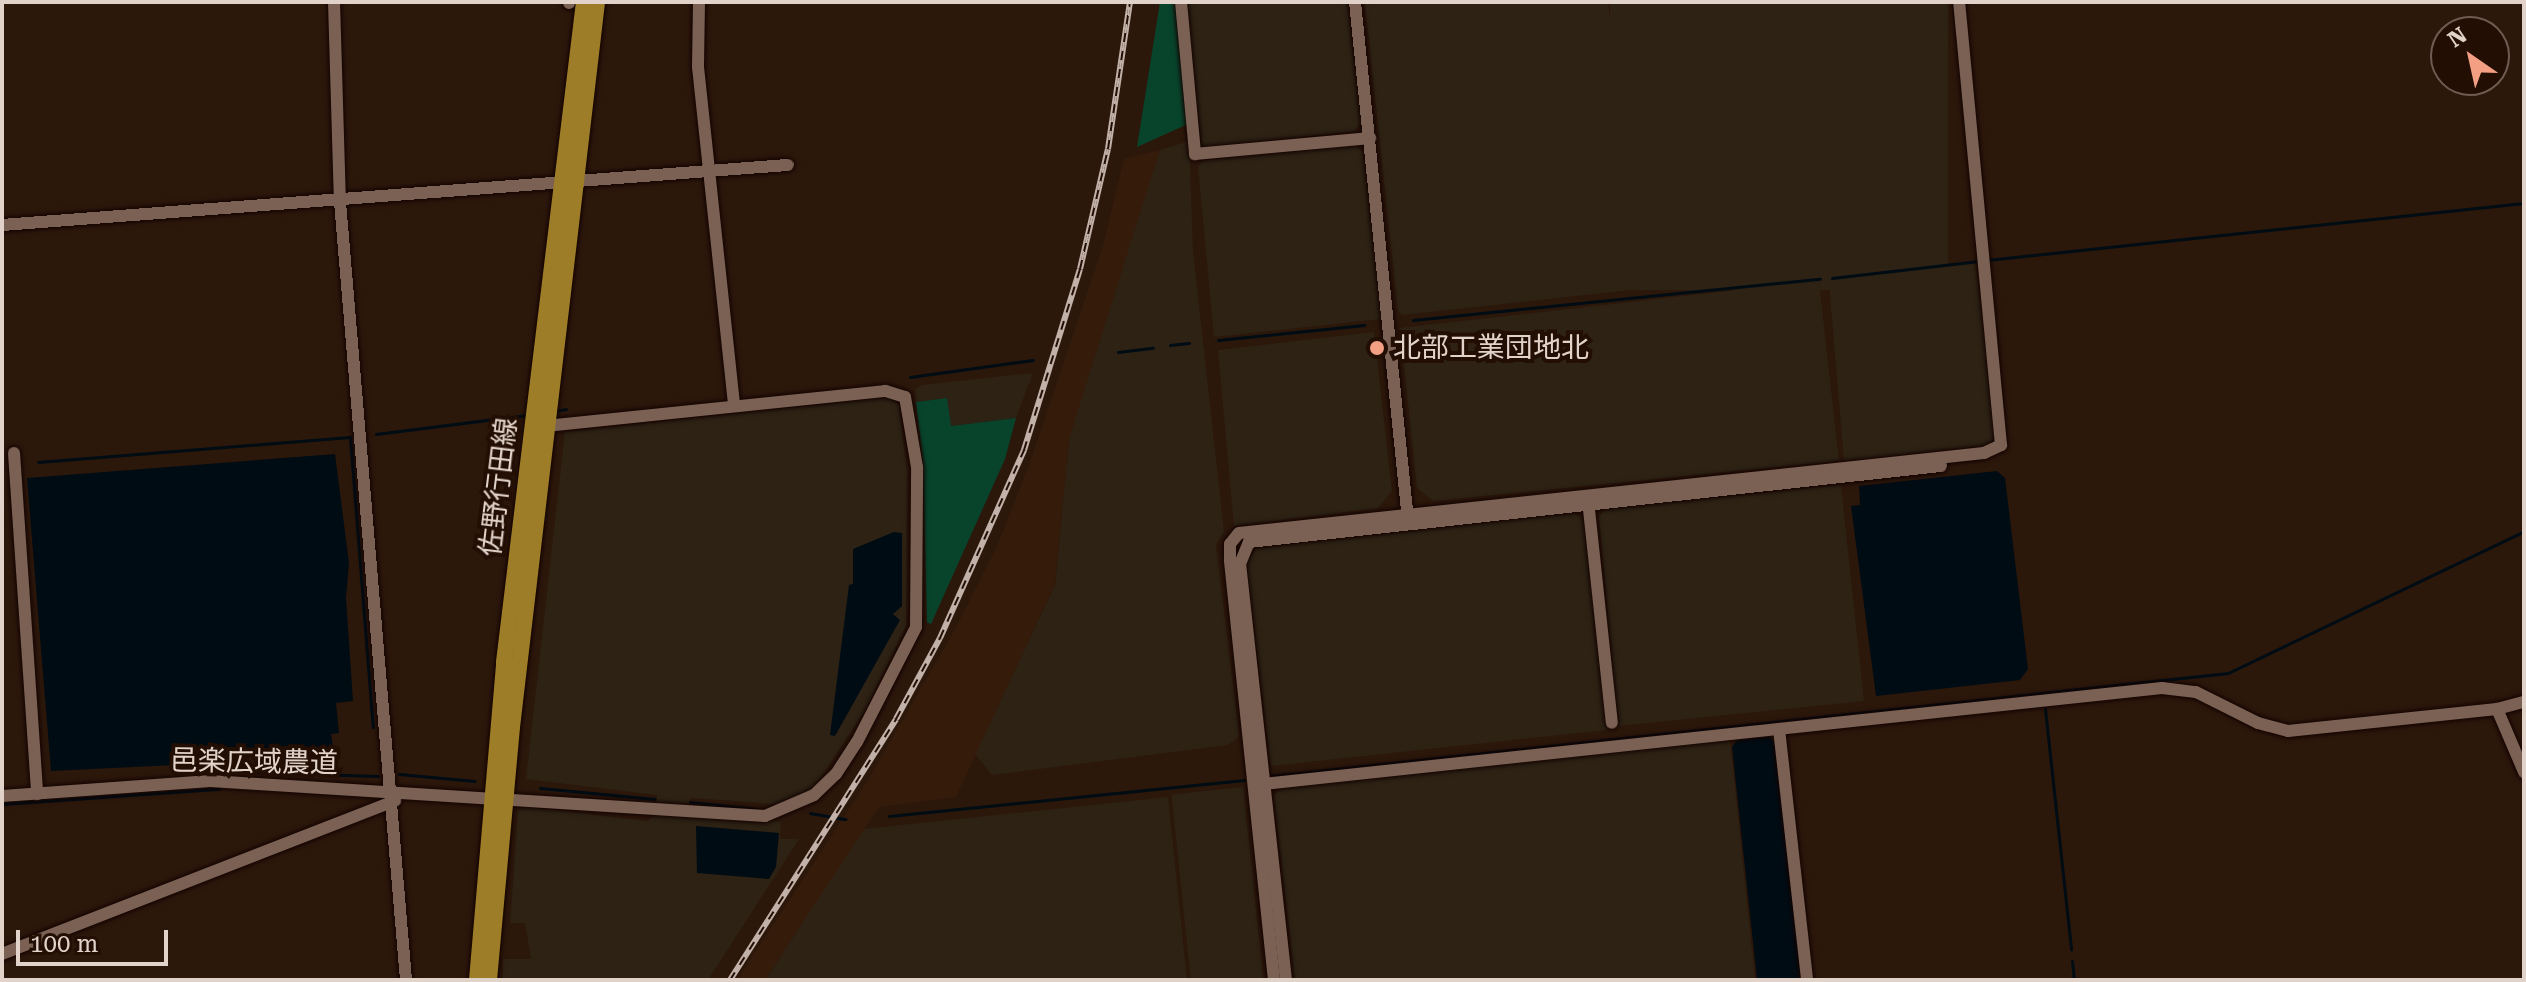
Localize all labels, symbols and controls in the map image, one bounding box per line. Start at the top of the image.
north arrow [2430,16,2510,96]
text: N [2443,22,2471,52]
place label: 北部工業団地北 [1393,331,1589,365]
marker: 北部工業団地北 [1368,339,1386,357]
street label: 佐野行田線 [474,415,524,559]
street label: 邑楽広域農道 [170,744,338,780]
scale bar [20,914,172,964]
text: 100 m [30,930,98,958]

